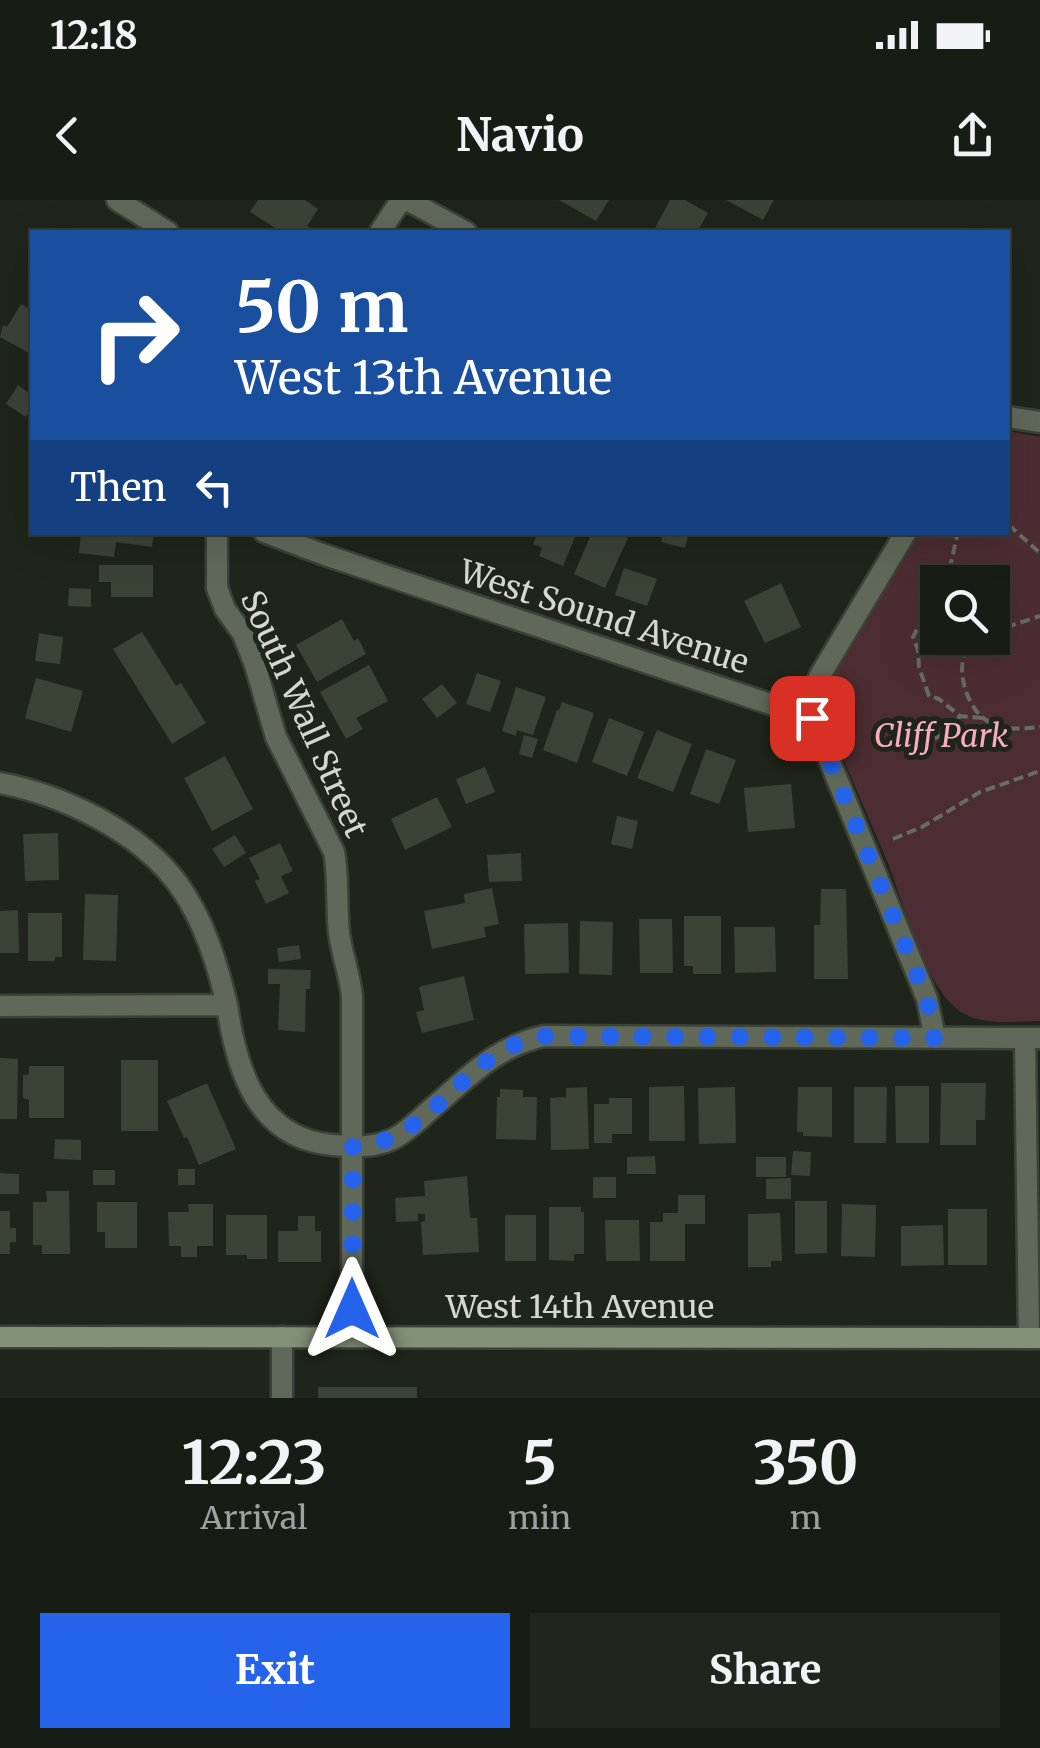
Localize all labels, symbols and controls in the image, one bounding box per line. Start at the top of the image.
text: 12:18 [50,12,138,59]
text: Navio [456,107,584,163]
icon: back [40,108,95,163]
icon: share [945,108,1000,163]
text: 50 m [235,263,408,351]
icon: right [70,270,200,400]
text: West 13th Avenue [235,350,612,406]
icon: left [187,460,242,515]
text: Then [70,464,167,511]
street label: West Sound Avenue [453,551,754,683]
map controls [920,565,1010,655]
button: search [920,565,1010,655]
street label: South Wall Street [232,584,377,844]
pin [770,676,855,761]
icon: arrive [785,691,840,746]
park label: Cliff Park [874,716,1009,756]
position arrow [300,1257,404,1361]
street label: West 14th Avenue [445,1287,714,1327]
text: 12:23 [181,1425,327,1500]
text: 5 [522,1425,557,1500]
text: 350 [753,1425,859,1500]
text: Arrival [201,1498,307,1538]
text: min [508,1498,571,1538]
text: m [790,1498,822,1538]
button: Exit [40,1613,510,1728]
button: Share [530,1613,1000,1728]

